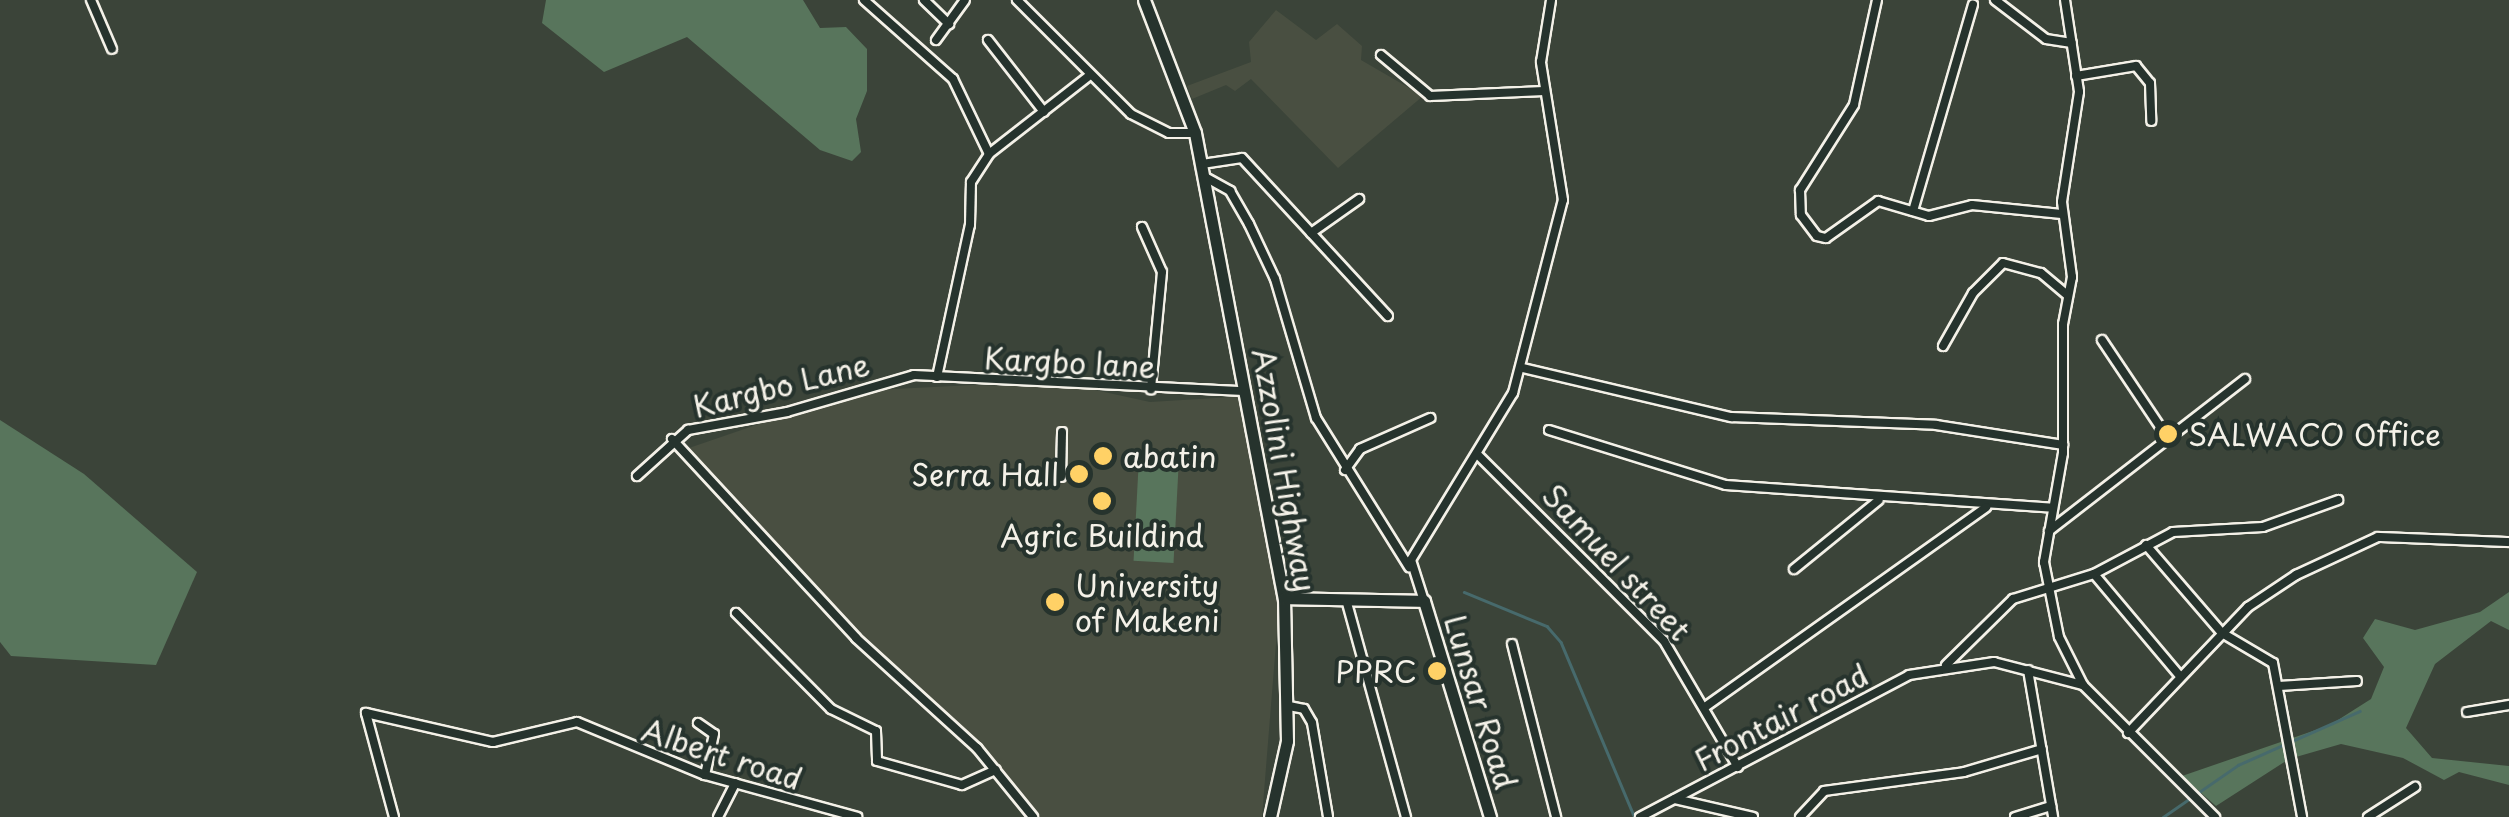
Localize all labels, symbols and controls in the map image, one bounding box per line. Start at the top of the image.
street label: Kargbo lane [983,339,1157,385]
street label: Azzolini Highway [1246,345,1324,595]
street label: Kargbo Lane [688,346,874,424]
place label: SALWACO Office [2188,416,2441,452]
marker: SALWACO Office [2157,423,2179,445]
place label: abatin [1123,438,1217,474]
marker: abatin [1092,445,1114,467]
place label: Serra Hall [912,456,1059,492]
marker: Serra Hall [1068,463,1090,485]
street label: Samuel street [1535,476,1699,648]
marker: Agric Buildind [1091,490,1113,512]
place label: Agric Buildind [999,517,1205,553]
place label: University of Makeni [1075,567,1219,638]
marker: University of Makeni [1044,591,1066,613]
street label: Lunsar Road [1437,610,1525,794]
place label: PPRC [1335,653,1417,689]
street label: Frontair road [1688,656,1874,778]
marker: PPRC [1426,660,1448,682]
street label: Albert road [637,711,807,797]

